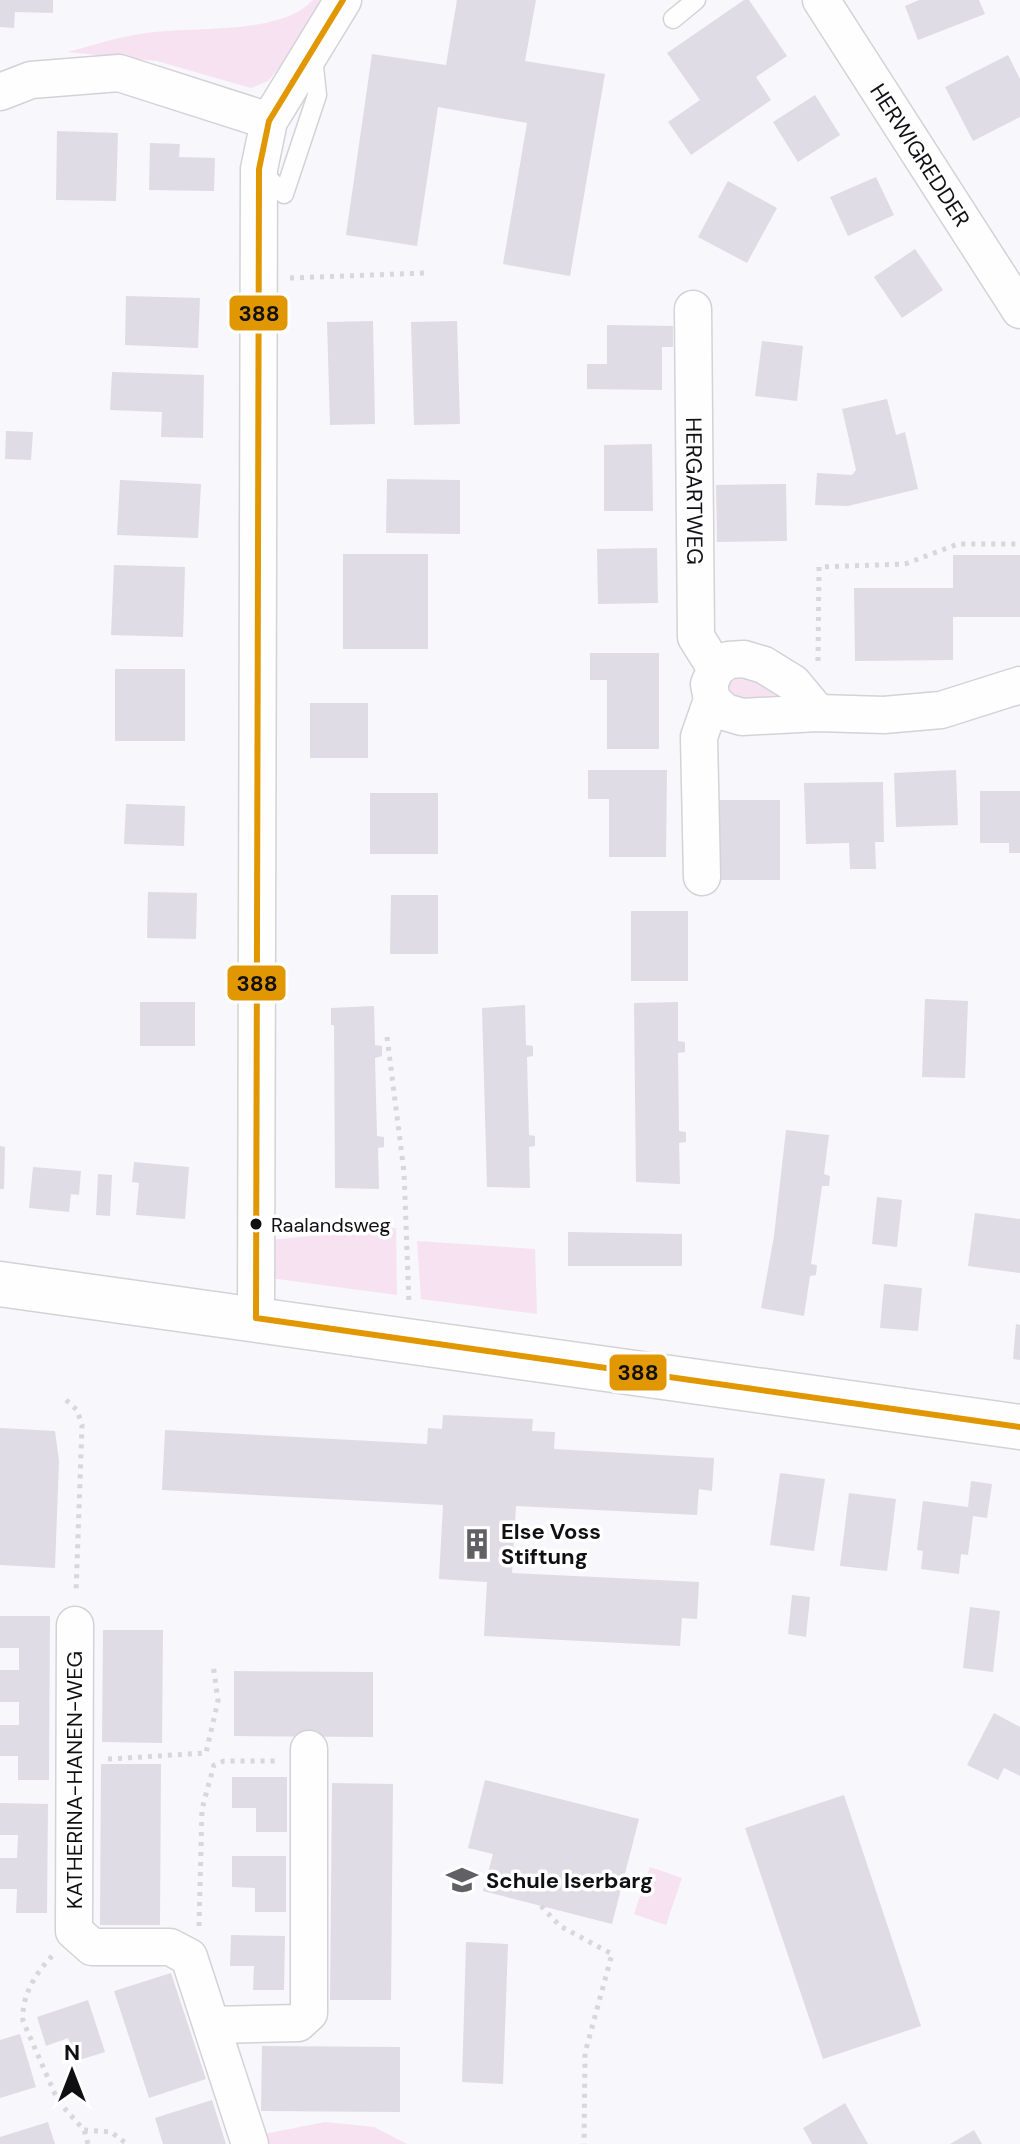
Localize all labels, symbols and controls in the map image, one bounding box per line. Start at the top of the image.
street label: HERWIGREDDER [863,78,977,232]
line badge: 388 [228,294,289,332]
text: 388 [238,299,280,328]
street label: HERGARTWEG [679,417,709,565]
line badge: 388 [226,964,287,1002]
text: 388 [236,969,278,998]
place label: Raalandsweg [271,1212,391,1238]
marker: Raalandsweg [248,1216,264,1232]
line badge: 388 [608,1353,668,1392]
text: 388 [617,1358,659,1387]
place label: Else Voss Stiftung [501,1517,601,1571]
building icon: Else Voss Stiftung [460,1527,494,1561]
street label: KATHERINA-HANEN-WEG [60,1651,89,1909]
school or university icon: Schule Iserbarg [445,1863,479,1897]
place label: Schule Iserbarg [486,1866,653,1895]
north arrow [32,2032,112,2112]
text: N [64,2038,80,2067]

